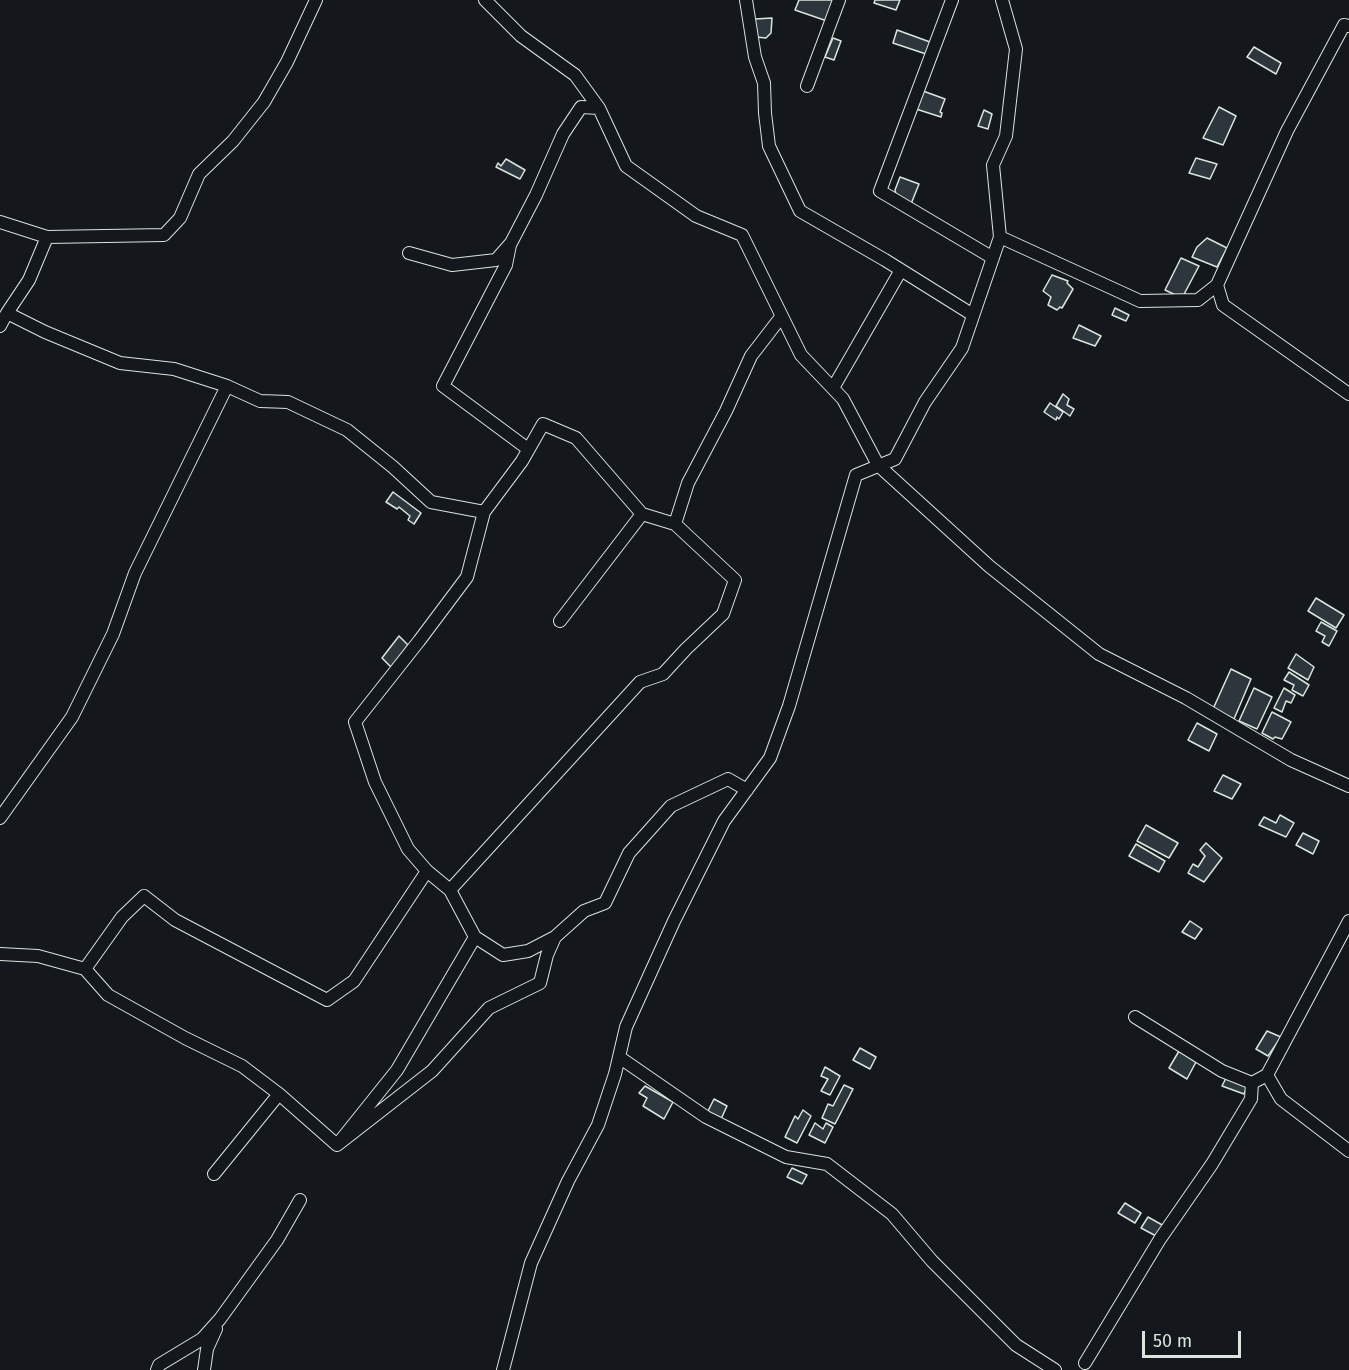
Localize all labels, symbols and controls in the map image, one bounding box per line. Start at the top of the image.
scale bar [1145,1319,1244,1357]
text: 50 m [1153,1330,1192,1352]

